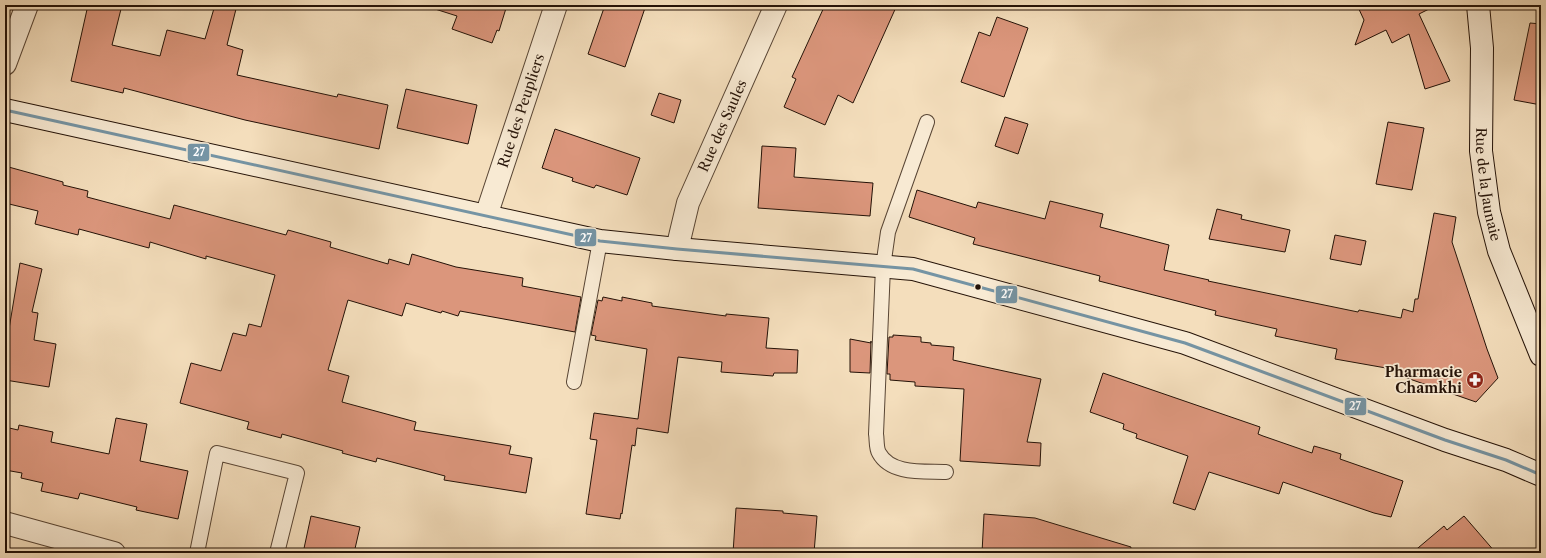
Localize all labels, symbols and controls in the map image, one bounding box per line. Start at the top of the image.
street label: Rue des Peupliers [494,51,548,170]
street label: Rue des Saules [694,77,751,175]
street label: Rue de la Jaunaie [1472,127,1505,243]
line badge: 27 [187,143,210,162]
text: 27 [193,145,205,159]
line badge: 27 [574,228,597,247]
text: 27 [580,231,592,245]
unlabelled marker [973,282,983,292]
line badge: 27 [995,285,1018,304]
text: 27 [1001,287,1013,301]
place label: Pharmacie Chamkhi [1385,363,1462,397]
pharmacy icon: Pharmacie Chamkhi [1465,370,1485,390]
line badge: 27 [1344,397,1367,416]
text: 27 [1349,399,1361,413]

